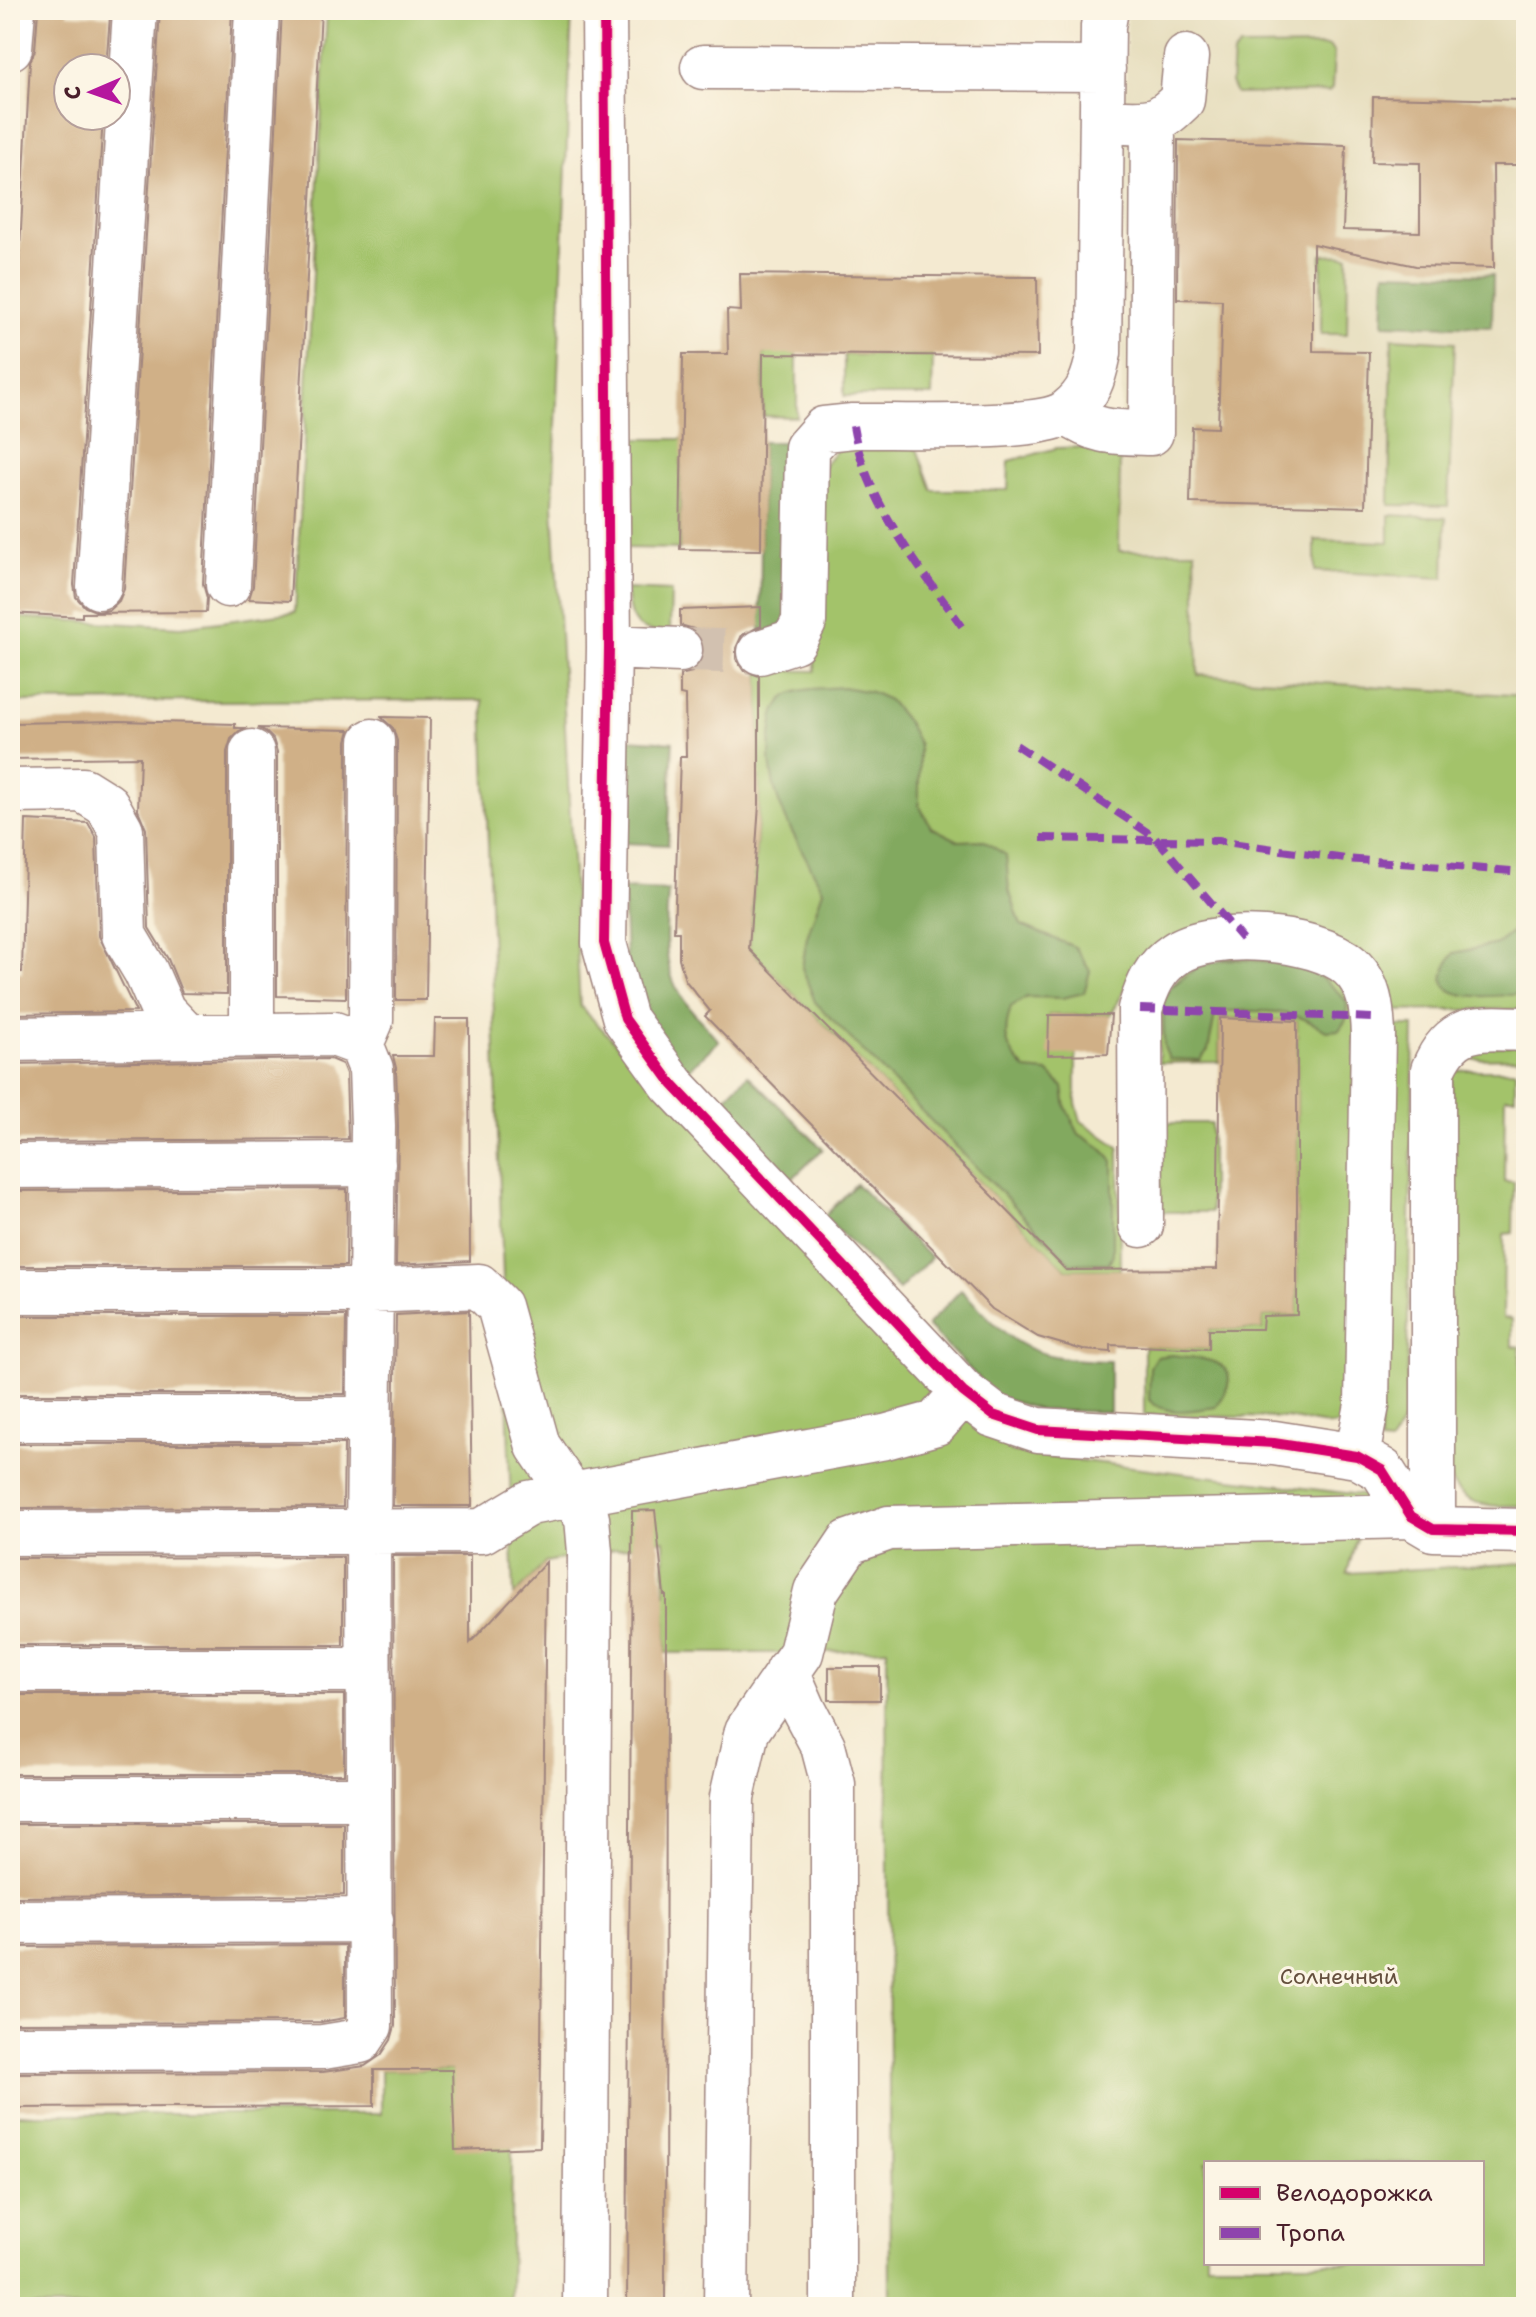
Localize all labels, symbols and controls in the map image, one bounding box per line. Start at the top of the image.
north arrow [52,52,132,132]
text: С [58,85,87,100]
park label: Солнечный [1280,1962,1398,1991]
legend [1204,2161,1484,2265]
text: Велодорожка [1276,2177,1433,2209]
text: Тропа [1276,2217,1345,2249]

